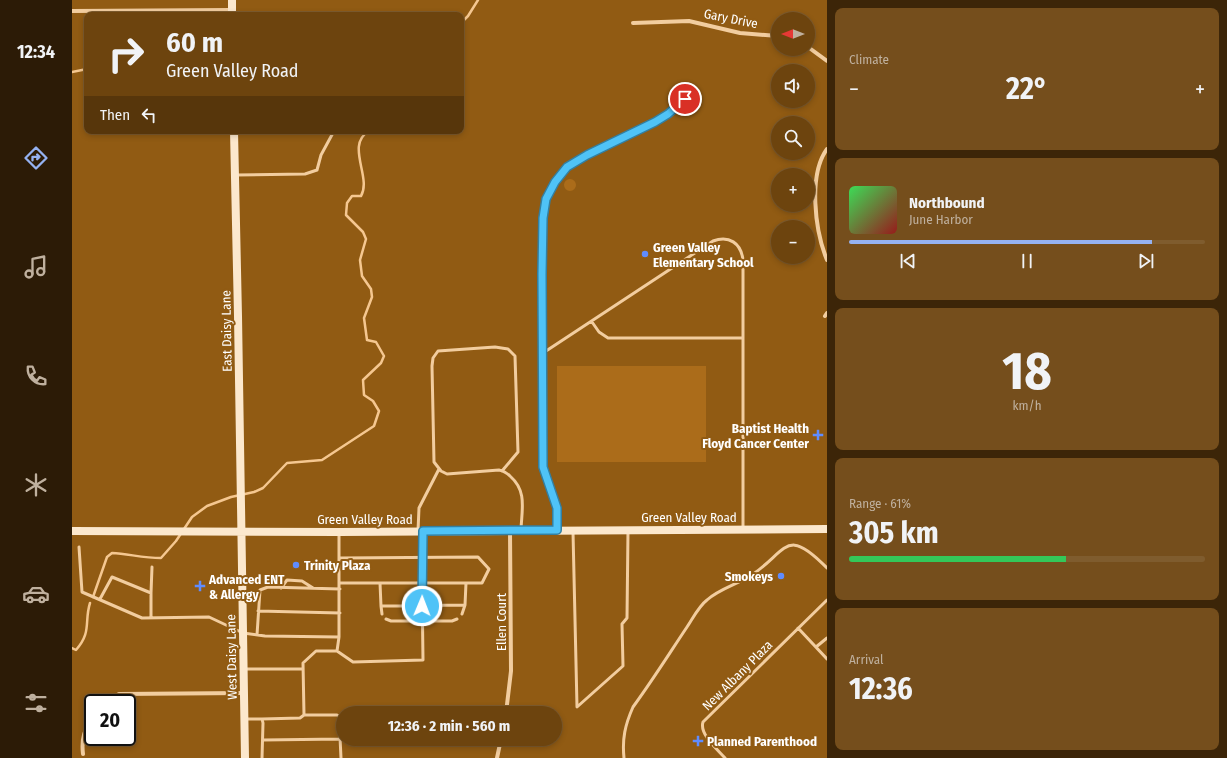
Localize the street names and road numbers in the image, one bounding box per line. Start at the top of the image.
street label: Gary Drive [703,6,759,31]
street label: East Daisy Lane [218,290,235,372]
street label: Green Valley Road [641,510,737,525]
street label: Green Valley Road [317,512,413,527]
street label: Ellen Court [494,592,509,651]
street label: West Daisy Lane [223,614,240,700]
street label: New Albany Plaza [699,637,775,713]

